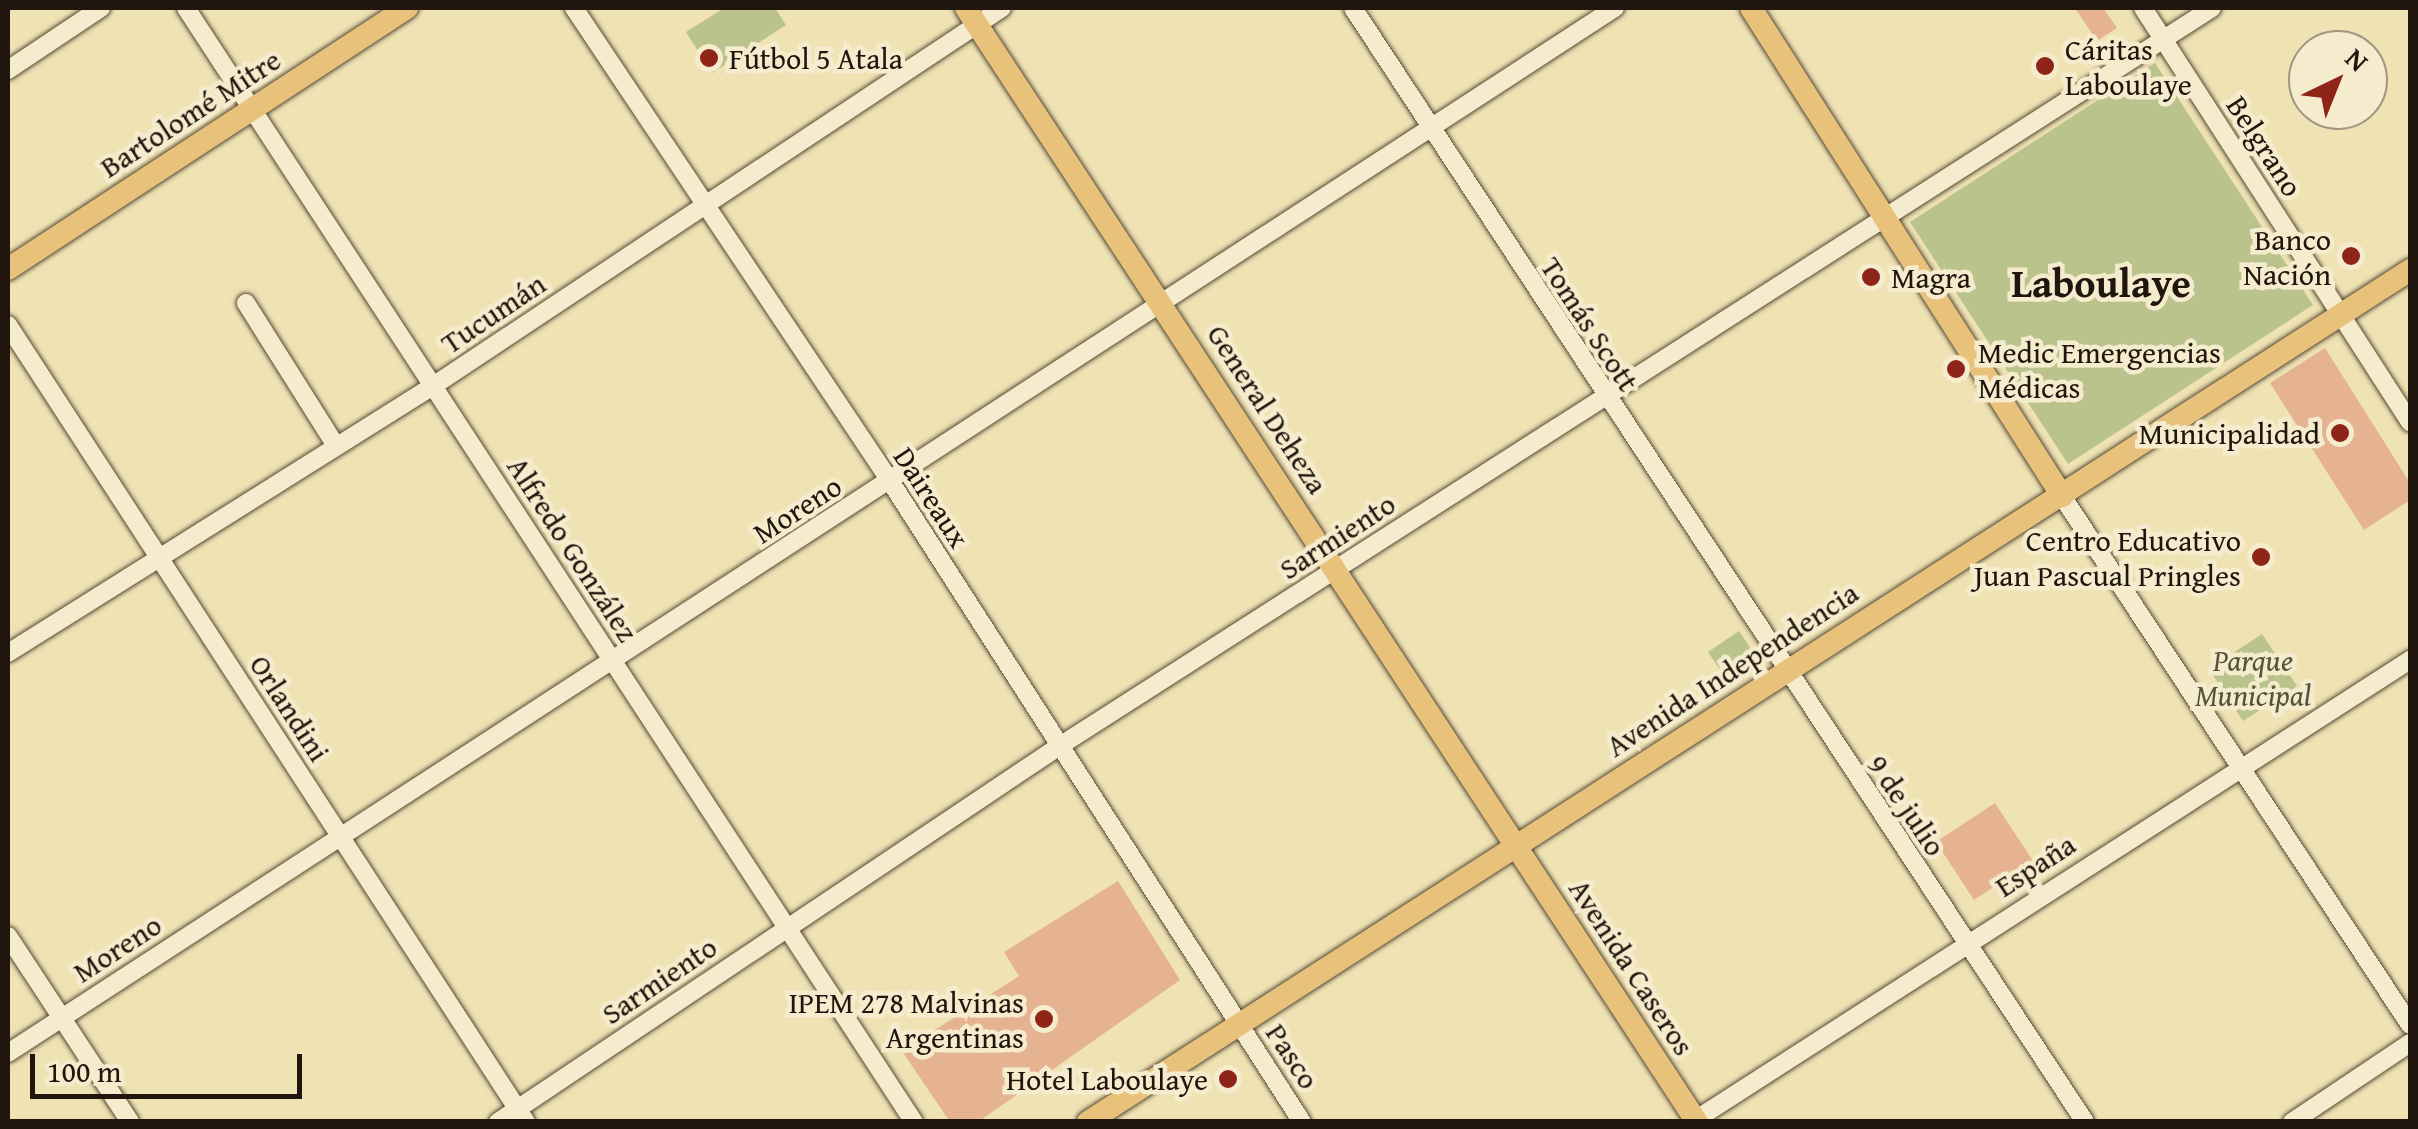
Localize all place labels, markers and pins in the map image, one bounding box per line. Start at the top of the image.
place label: Cáritas Laboulaye [2065,31,2192,102]
place label: Fútbol 5 Atala [729,40,903,76]
marker: Fútbol 5 Atala [698,47,720,69]
marker: Cáritas Laboulaye [2034,55,2056,77]
place label: Banco Nación [2243,221,2331,292]
marker: Banco Nación [2340,245,2362,267]
place label: Magra [1891,259,1971,295]
marker: Magra [1860,266,1882,288]
place label: Medic Emergencias Médicas [1978,334,2221,404]
marker: Medic Emergencias Médicas [1943,356,1969,382]
place label: Municipalidad [2139,415,2320,451]
marker: Municipalidad [2329,422,2351,444]
place label: Centro Educativo Juan Pascual Pringles [1974,522,2241,592]
marker: Centro Educativo Juan Pascual Pringles [2250,546,2272,568]
place label: IPEM 278 Malvinas Argentinas [789,984,1024,1054]
marker: IPEM 278 Malvinas Argentinas [1033,1008,1055,1030]
place label: Hotel Laboulaye [1006,1061,1208,1097]
marker: Hotel Laboulaye [1217,1068,1239,1090]

